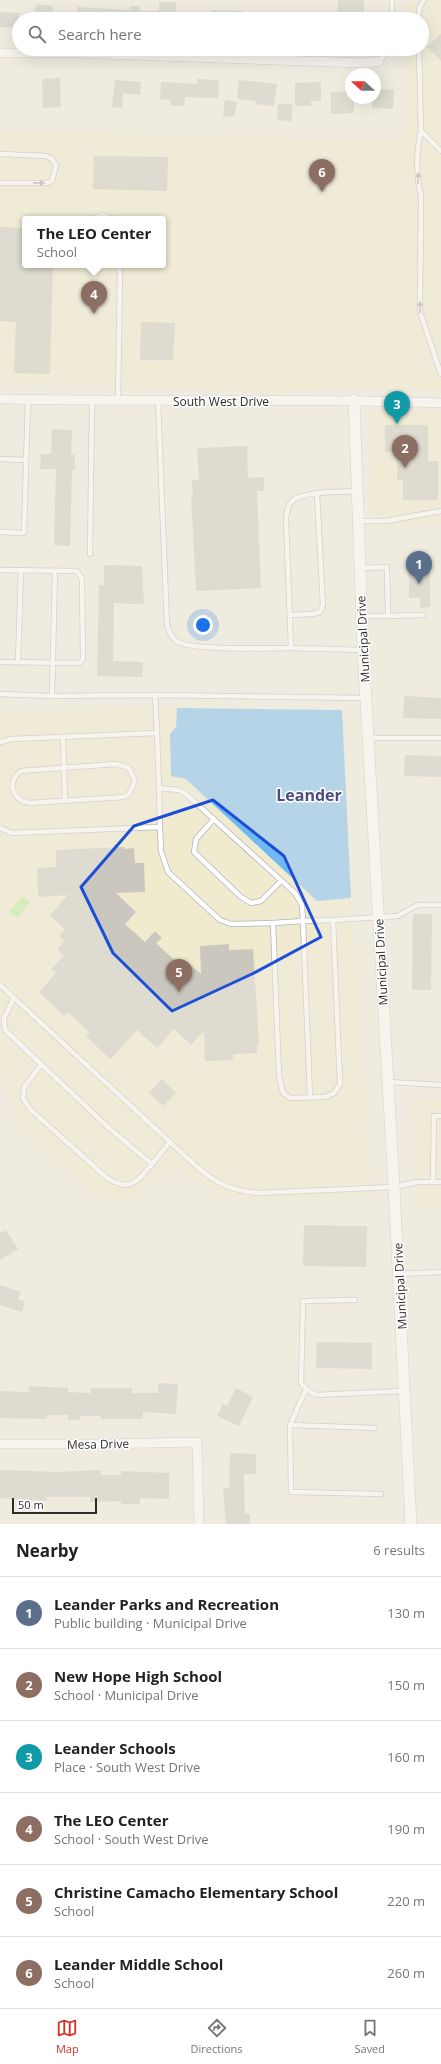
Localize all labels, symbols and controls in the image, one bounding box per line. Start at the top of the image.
search box [12,12,429,56]
icon: search [26,23,48,45]
text: Search here [58,24,142,44]
north arrow [345,68,381,104]
pin: 6 [309,159,335,192]
one-way arrow [415,171,421,184]
one-way arrow [33,180,46,186]
popup [22,216,166,268]
text: The LEO Center [37,223,151,243]
text: School [37,243,77,261]
pin: 4 [81,281,107,314]
one-way arrow [417,300,423,313]
pin: 3 [384,391,410,424]
street label: South West Drive [173,393,269,410]
pin: 2 [392,435,418,468]
pin: 1 [406,551,432,584]
street label: Municipal Drive [352,595,374,683]
your location [193,615,213,635]
district label: Leander [276,784,342,806]
street label: Municipal Drive [370,918,392,1006]
pin: 5 [166,959,192,992]
street label: Municipal Drive [389,1242,411,1330]
street label: Mesa Drive [67,1435,130,1453]
scale bar [12,1496,97,1515]
text: 50 m [18,1497,44,1512]
text: Nearby [16,1539,78,1562]
text: 6 results [373,1541,425,1559]
text: Leander Parks and Recreation [54,1594,279,1614]
text: 1 [25,1604,33,1622]
text: 130 m [387,1604,425,1622]
text: Public building · Municipal Drive [54,1614,247,1632]
text: New Hope High School [54,1666,222,1686]
text: 2 [25,1676,33,1694]
text: 150 m [387,1676,425,1694]
text: School · Municipal Drive [54,1686,199,1704]
text: Leander Schools [54,1738,176,1758]
text: 3 [25,1748,33,1766]
text: 160 m [387,1748,425,1766]
text: Place · South West Drive [54,1758,200,1776]
text: The LEO Center [54,1810,168,1830]
text: 4 [25,1820,33,1838]
text: 190 m [387,1820,425,1838]
text: School · South West Drive [54,1830,209,1848]
text: Christine Camacho Elementary School [54,1882,338,1902]
text: 5 [25,1892,33,1910]
text: 220 m [387,1892,425,1910]
text: School [54,1902,94,1920]
text: Leander Middle School [54,1954,223,1974]
text: 6 [25,1964,33,1982]
text: 260 m [387,1964,425,1982]
text: School [54,1974,94,1992]
tab: Map [56,2017,79,2056]
tab: Directions [191,2017,243,2056]
tab: Saved [354,2017,385,2056]

